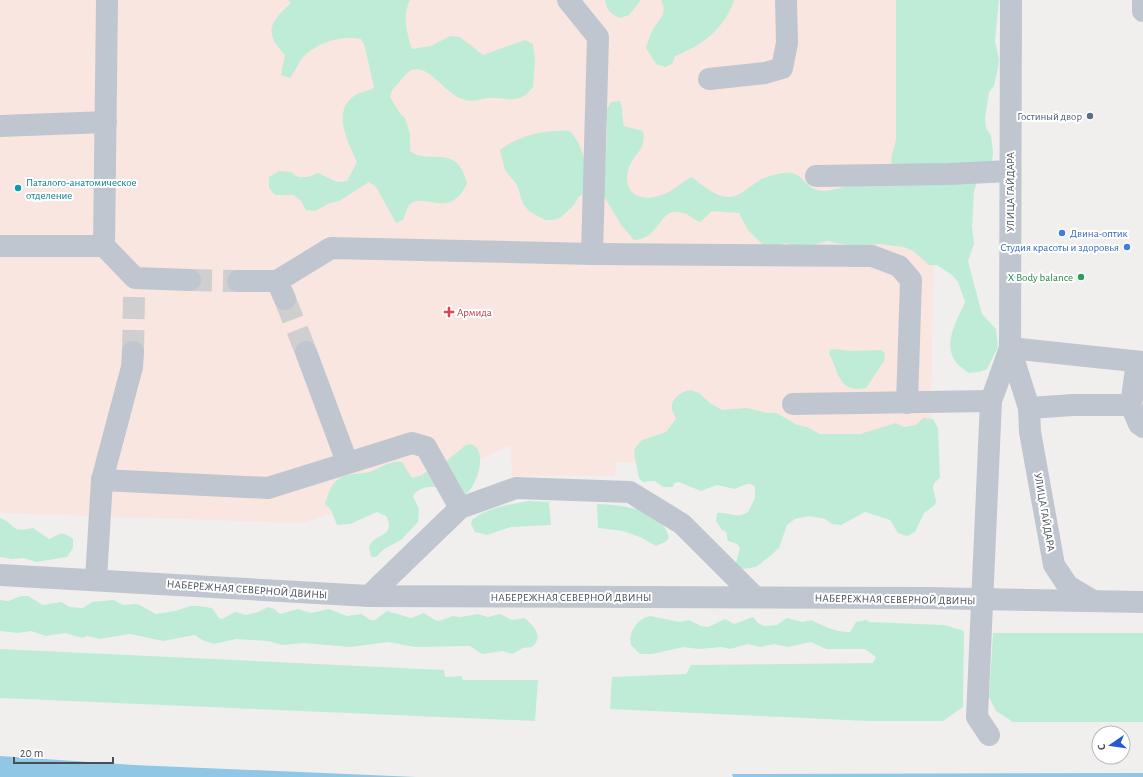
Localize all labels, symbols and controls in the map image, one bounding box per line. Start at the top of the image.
place label: Гостиный двор [1017,111,1082,122]
marker: Гостиный двор [1085,111,1095,121]
street label: УЛИЦА ГАЙДАРА [1005,152,1016,232]
place label: Паталого-анатомическое отделение [26,177,137,201]
marker: Паталого-анатомическое отделение [13,183,23,193]
marker: Двина-оптик [1057,228,1067,238]
place label: Двина-оптик [1070,228,1128,239]
place label: Студия красоты и здоровья [1000,242,1119,253]
marker: Студия красоты и здоровья [1122,242,1132,252]
place label: X Body balance [1008,272,1073,283]
marker: X Body balance [1076,272,1086,282]
marker: Армида [444,307,454,317]
place label: Армида [457,307,492,318]
street label: УЛИЦА ГАЙДАРА [1032,472,1057,553]
street label: НАБЕРЕЖНАЯ СЕВЕРНОЙ ДВИНЫ [166,578,328,601]
street label: НАБЕРЕЖНАЯ СЕВЕРНОЙ ДВИНЫ [490,592,652,603]
street label: НАБЕРЕЖНАЯ СЕВЕРНОЙ ДВИНЫ [814,593,976,606]
north arrow [1091,725,1131,765]
scale bar [14,739,113,765]
text: С [1096,743,1108,751]
text: 20 m [20,747,43,759]

